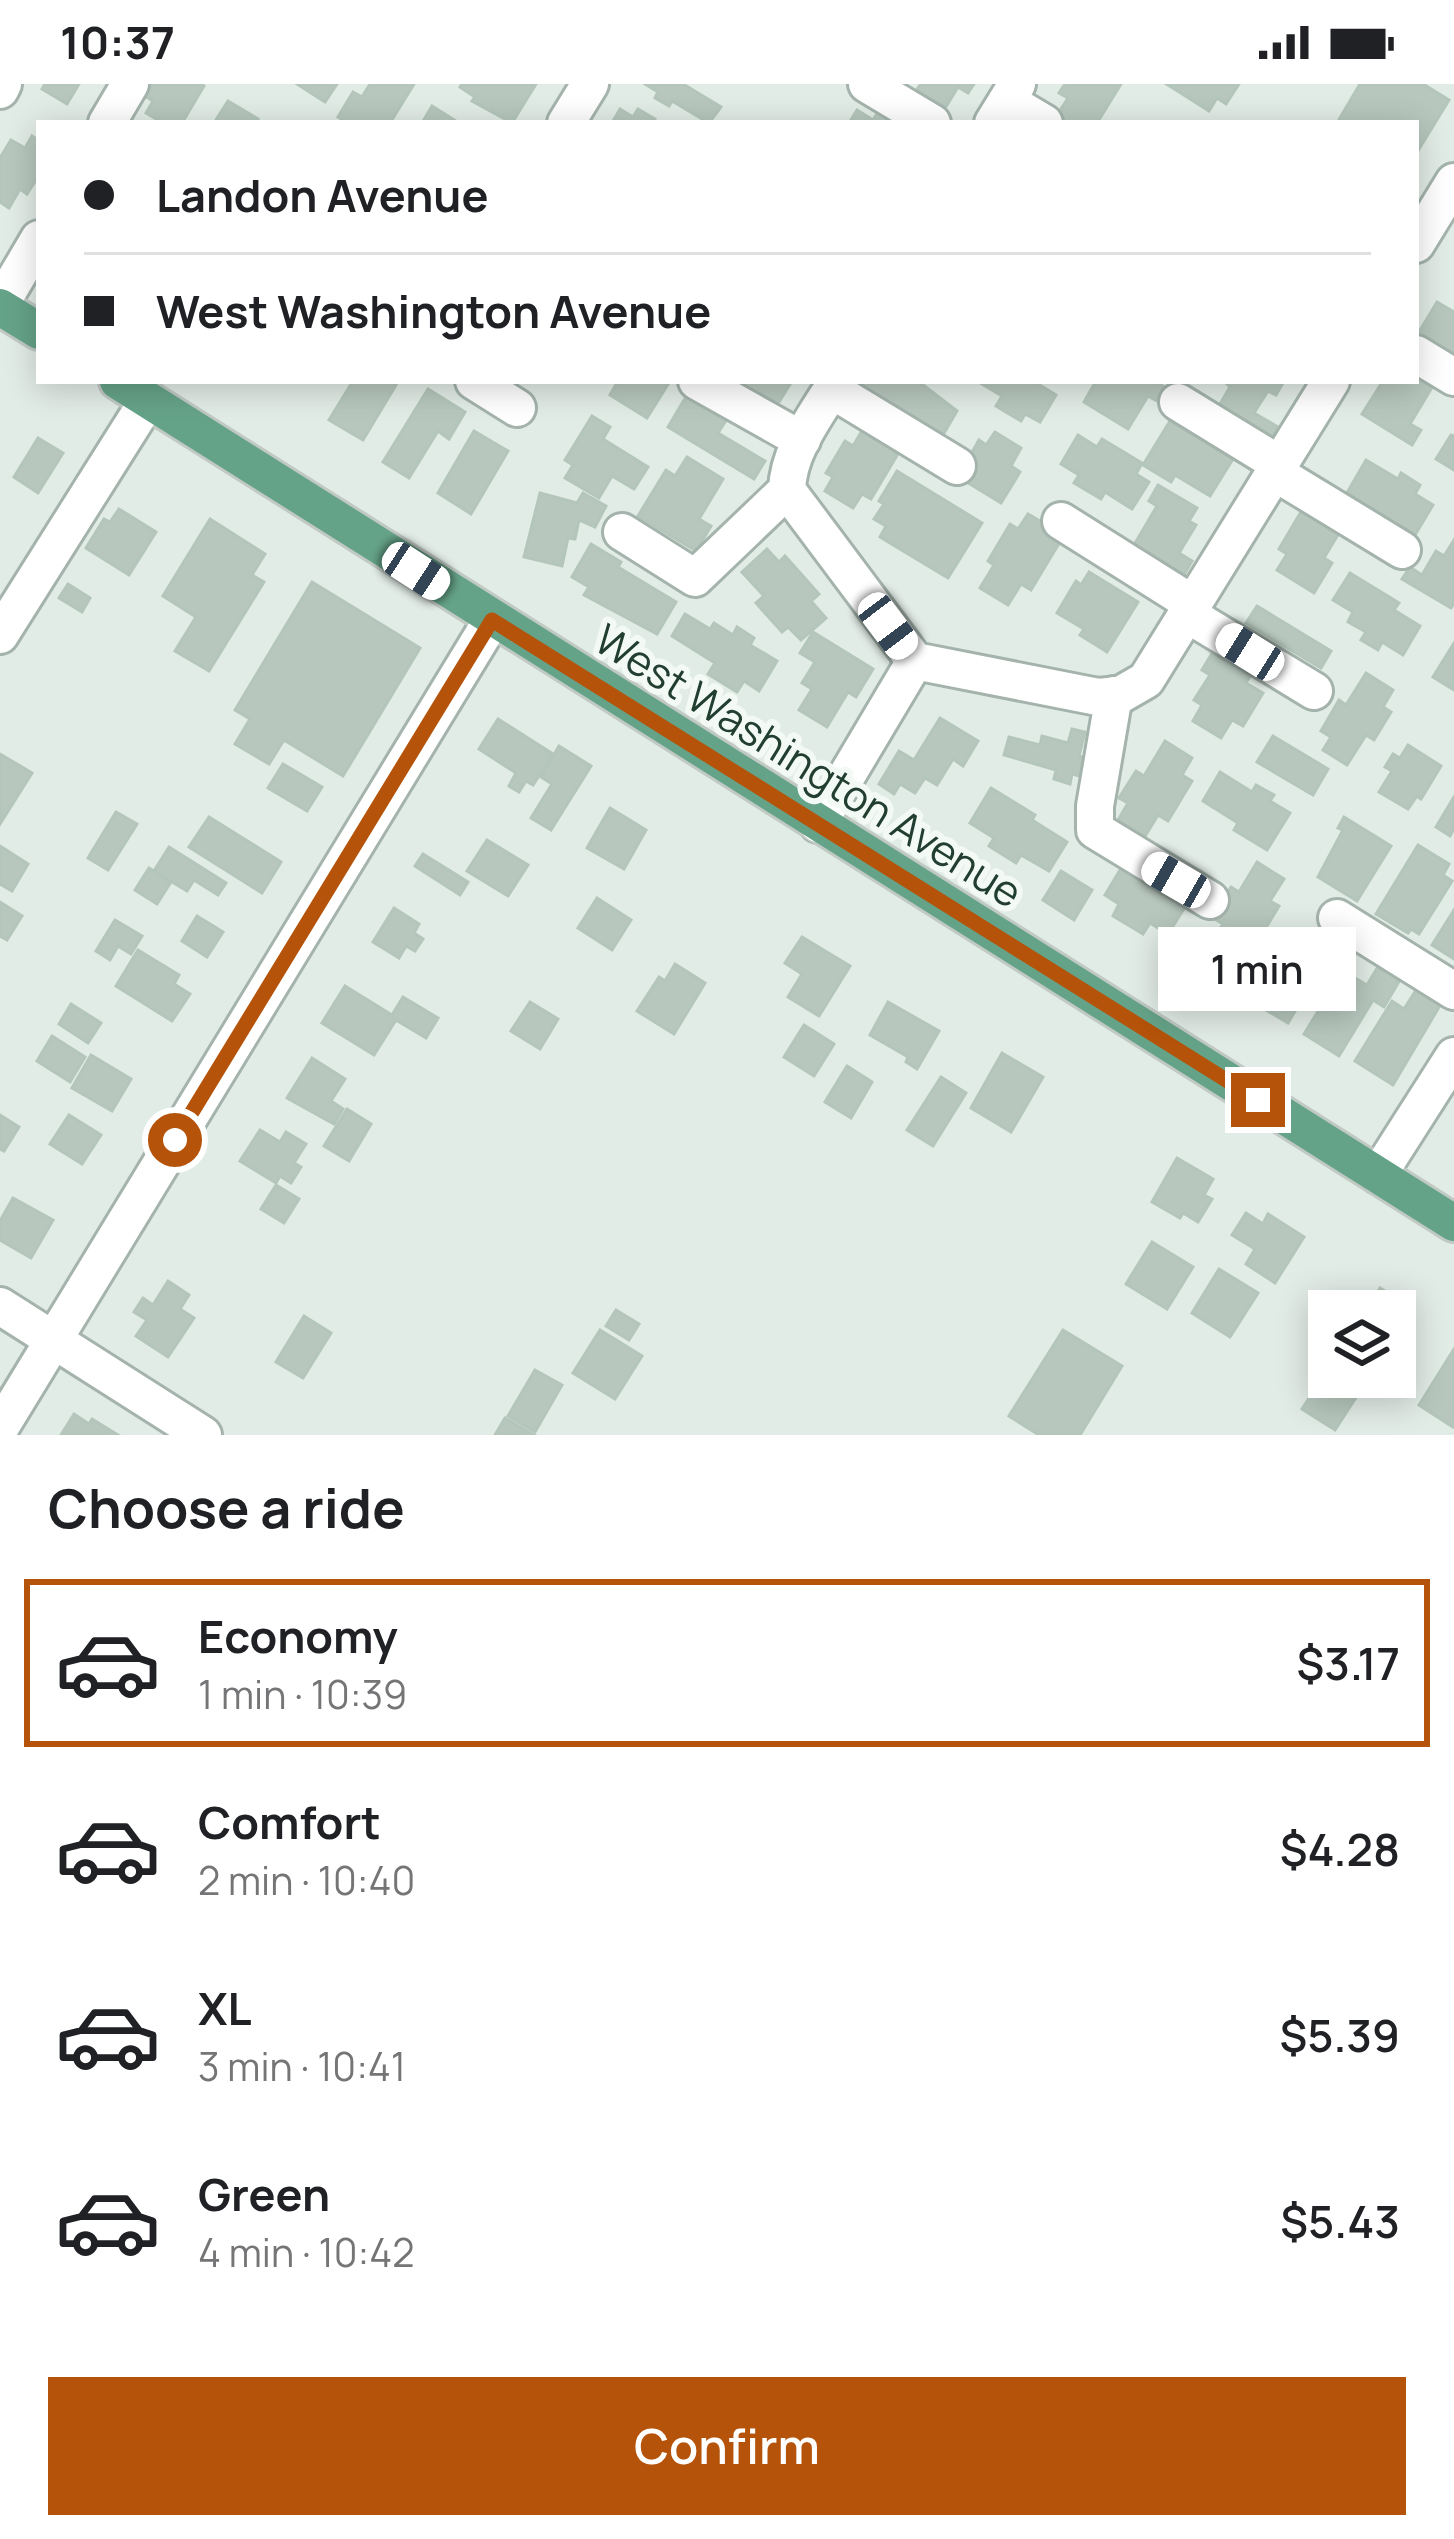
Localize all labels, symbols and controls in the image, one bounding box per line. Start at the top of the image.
text: 10:37 [60,11,175,73]
text: Landon Avenue [156,164,489,226]
text: West Washington Avenue [156,280,711,342]
car [376,536,456,606]
car [852,586,924,666]
street label: West Washington Avenue [584,610,1034,920]
car [1210,618,1290,686]
car [1136,846,1216,914]
callout: 1 min [1159,926,1357,1010]
text: 1 min [1211,942,1303,996]
route end [1231,1073,1285,1127]
route start [148,1113,202,1167]
map controls [1308,1290,1416,1398]
button: layers [1308,1290,1416,1398]
text: Choose a ride [48,1470,405,1544]
text: Economy [198,1605,398,1667]
icon: car [54,1609,162,1717]
text: $3.17 [1297,1632,1400,1694]
text: 1 min · 10:39 [198,1667,407,1721]
text: Comfort [198,1791,381,1853]
icon: car [54,1795,162,1903]
text: $4.28 [1280,1818,1400,1880]
text: 2 min · 10:40 [198,1853,415,1907]
text: XL [198,1977,252,2039]
icon: car [54,1981,162,2089]
text: $5.39 [1279,2004,1400,2066]
text: 3 min · 10:41 [198,2039,406,2093]
text: Green [198,2163,330,2225]
icon: car [54,2167,162,2275]
text: $5.43 [1280,2190,1400,2252]
text: 4 min · 10:42 [198,2225,414,2279]
button: Confirm [48,2377,1406,2515]

